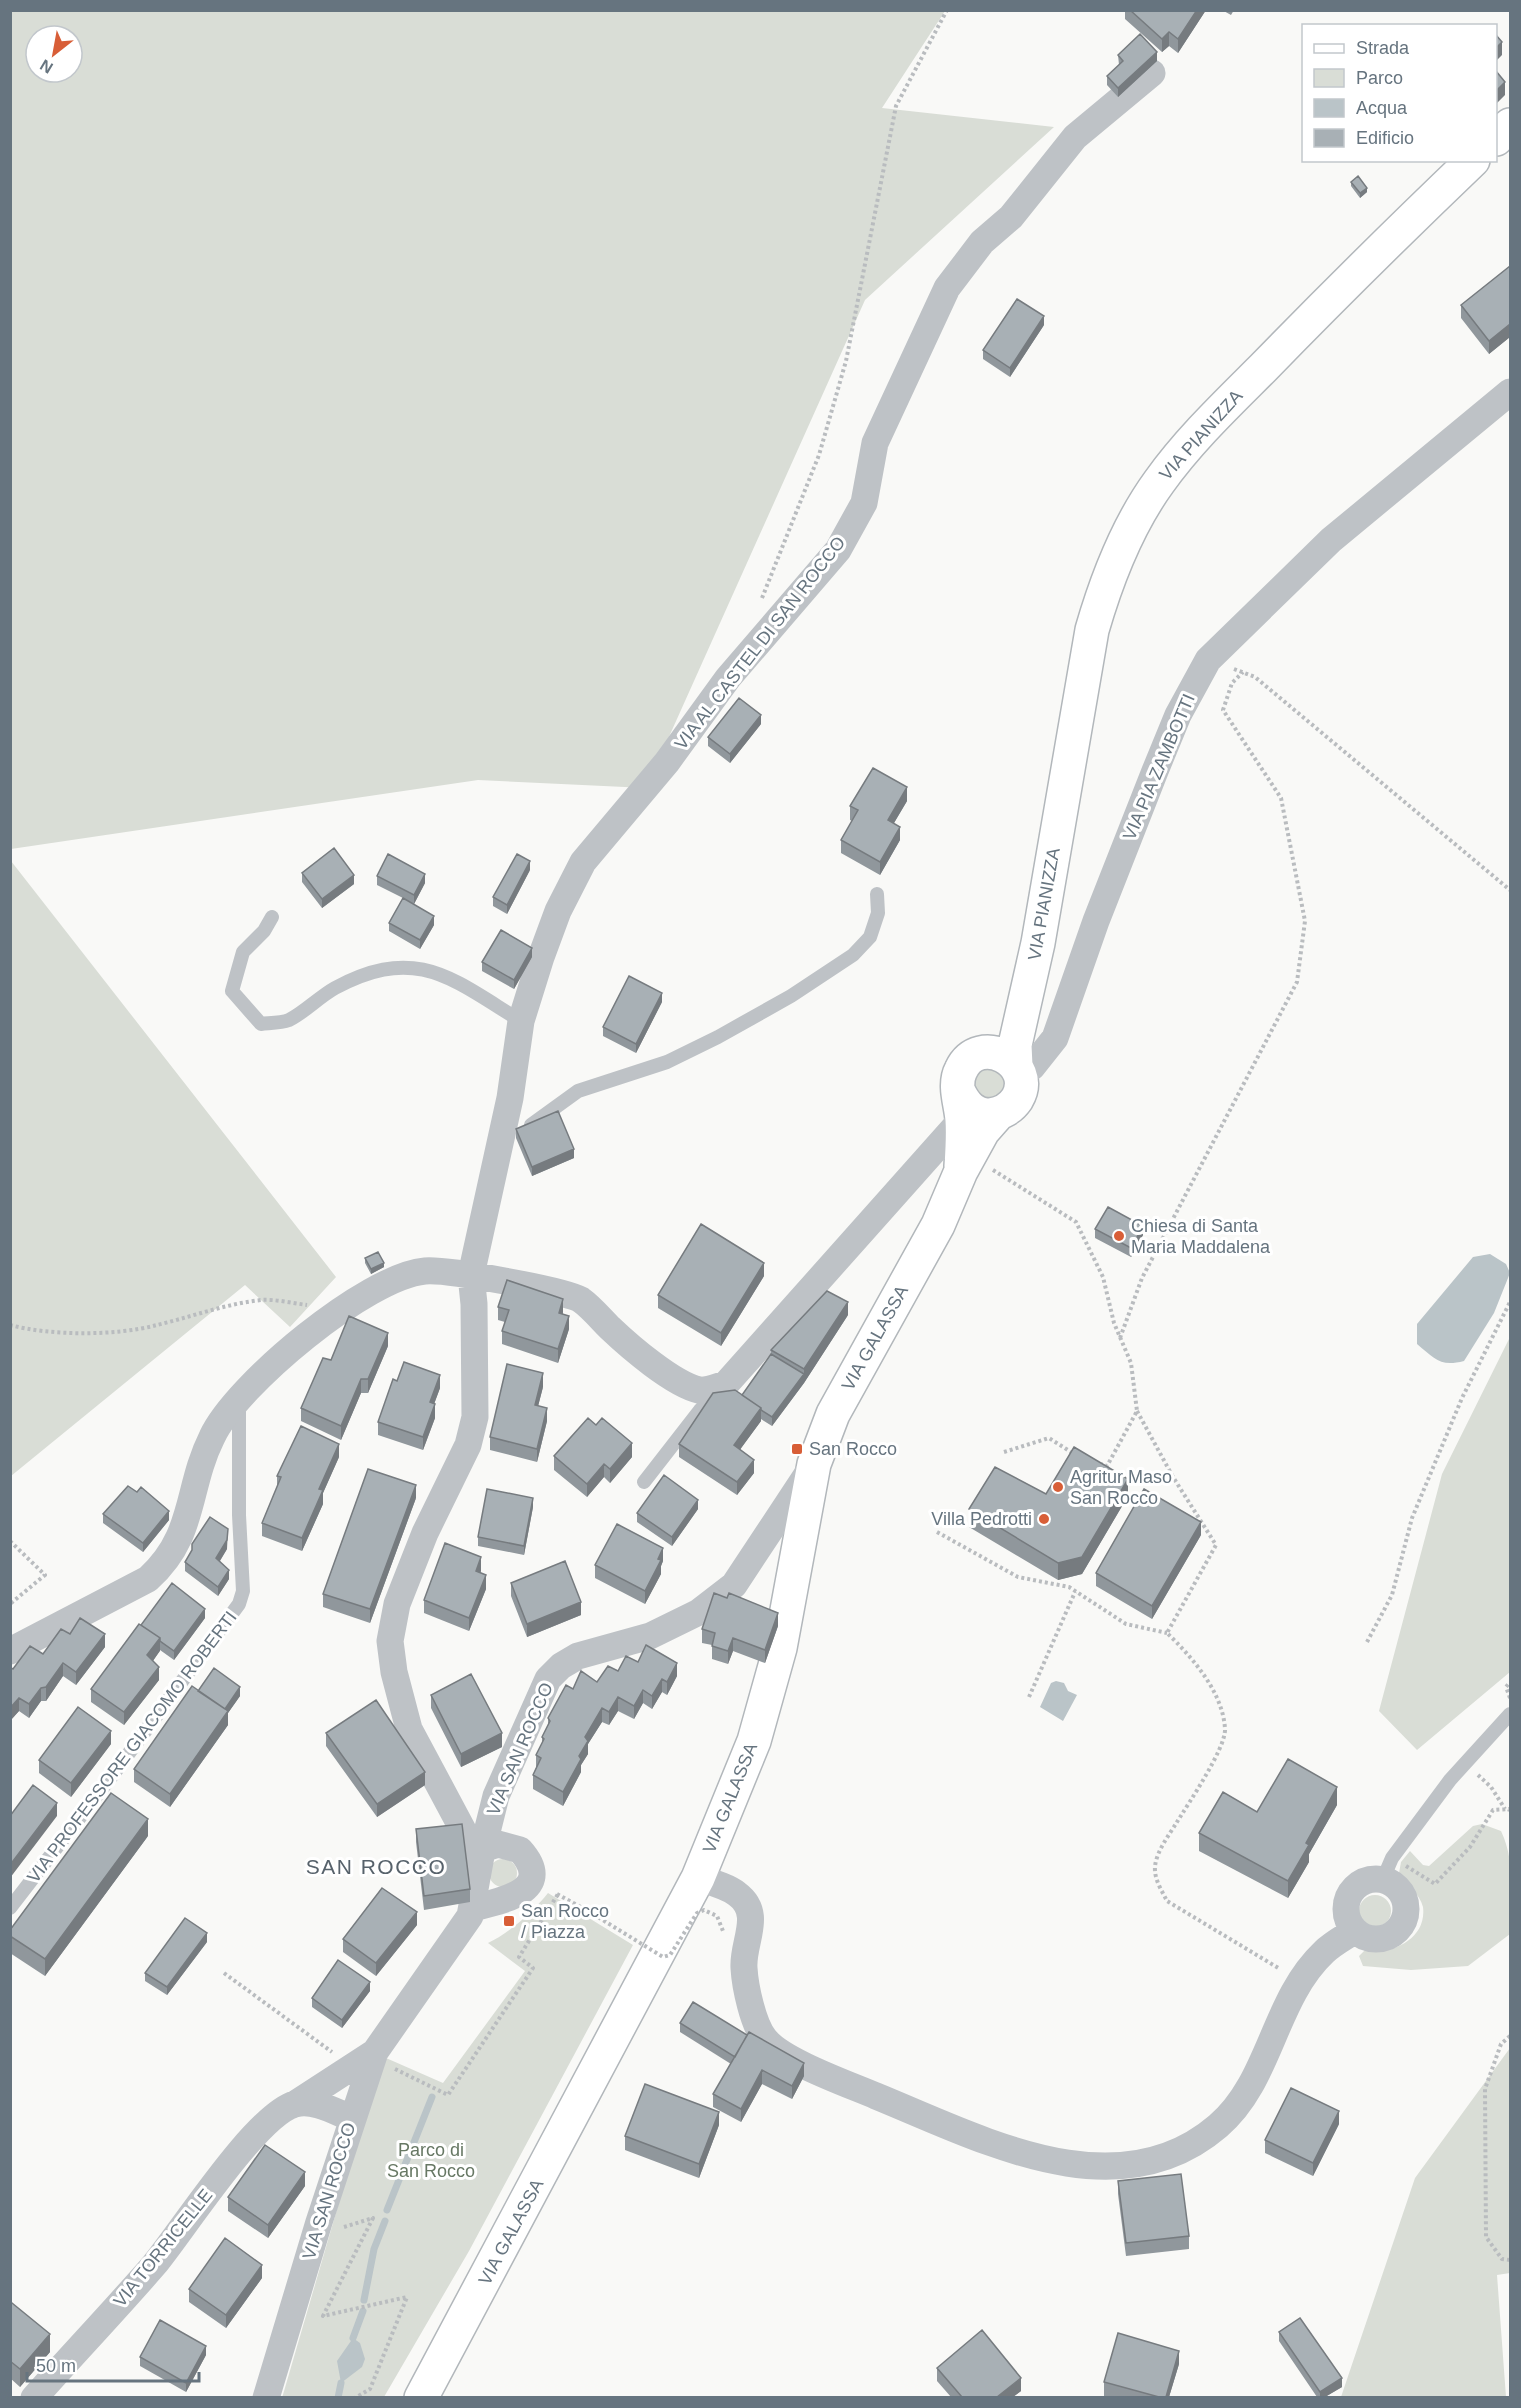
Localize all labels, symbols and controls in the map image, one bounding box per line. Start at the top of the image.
north arrow [24,24,84,84]
legend [1302,24,1497,162]
text: Strada [1356,38,1410,58]
text: N [37,56,56,77]
text: Parco [1356,68,1403,88]
text: Acqua [1356,98,1408,118]
text: Edificio [1356,128,1414,148]
street label: VIA PIANIZZA [1155,386,1247,484]
street label: VIA AL CASTEL DI SAN ROCCO [671,533,849,753]
street label: VIA PIA ZAMBOTTI [1119,691,1199,843]
street label: VIA PIANIZZA [1024,846,1064,962]
place label: Chiesa di Santa Maria Maddalena [1131,1216,1271,1257]
marker: Chiesa di Santa Maria Maddalena [1112,1229,1126,1243]
street label: VIA GALASSA [838,1282,912,1394]
place label: San Rocco [809,1439,897,1459]
marker: San Rocco [790,1442,804,1456]
place label: Agritur Maso San Rocco [1070,1467,1172,1508]
marker: Agritur Maso San Rocco [1051,1480,1065,1494]
place label: Villa Pedrotti [931,1509,1032,1529]
marker: Villa Pedrotti [1037,1512,1051,1526]
street label: VIA PROFESSORE GIACOMO ROBERTI [23,1607,241,1887]
street label: VIA SAN ROCCO [483,1680,557,1818]
street label: VIA GALASSA [699,1740,761,1856]
district label: SAN ROCCO [306,1855,446,1878]
place label: San Rocco / Piazza [521,1901,609,1942]
marker: San Rocco / Piazza [502,1914,516,1928]
street label: VIA SAN ROCCO [299,2120,359,2262]
park label: Parco di San Rocco [387,2140,475,2181]
street label: VIA GALASSA [475,2176,547,2288]
street label: VIA TORRICELLE [109,2185,217,2311]
scale bar [27,2345,200,2383]
text: 50 m [36,2356,76,2376]

